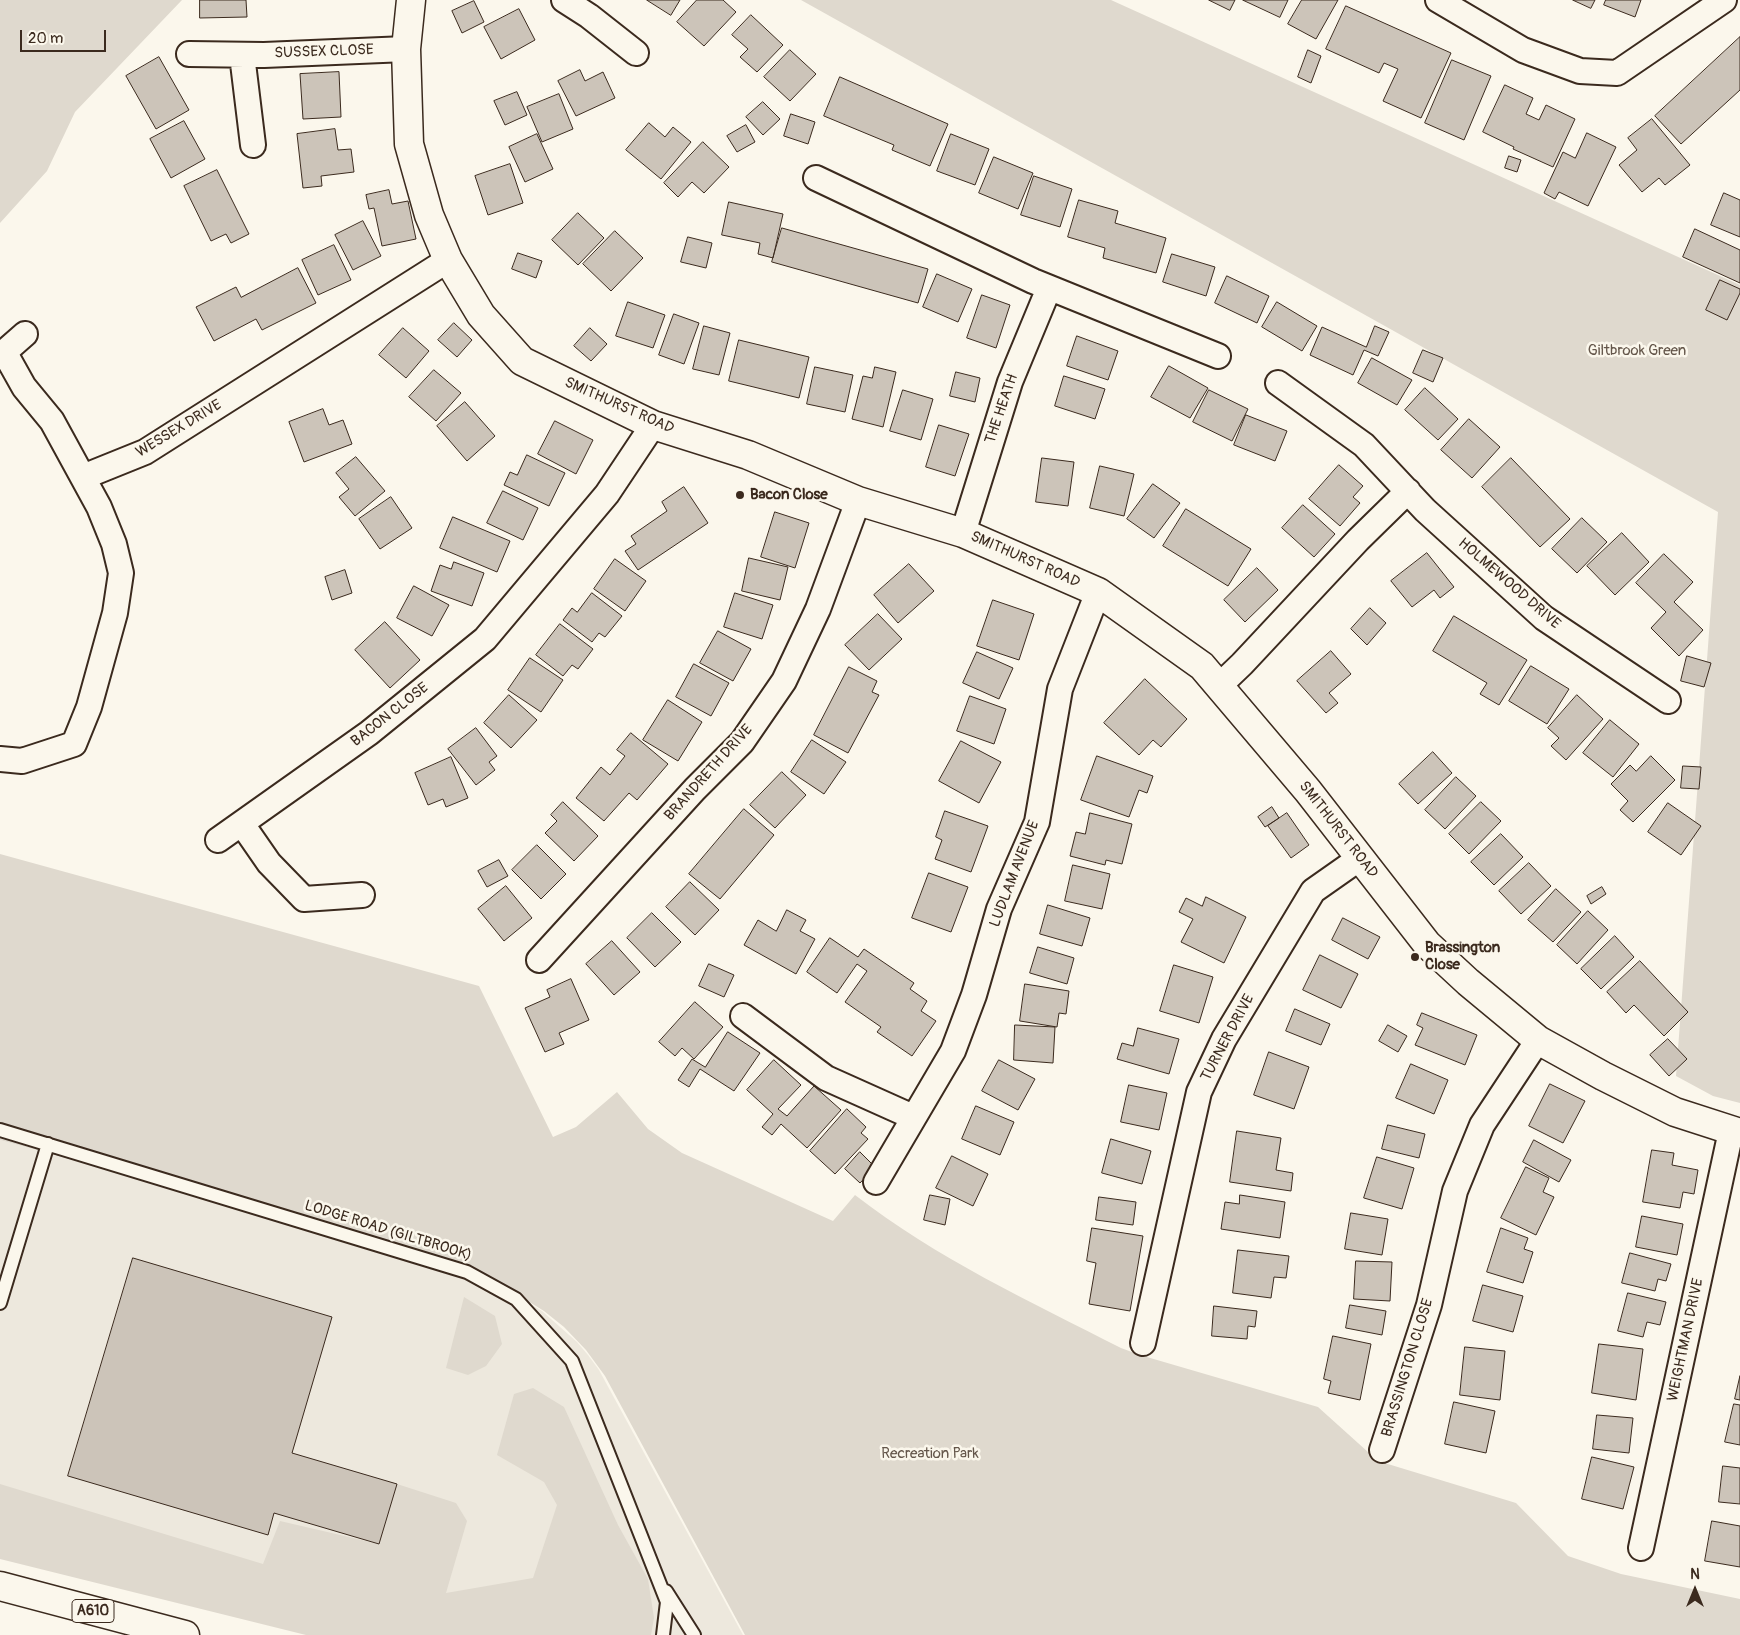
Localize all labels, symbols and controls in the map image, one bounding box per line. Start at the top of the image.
scale bar [22,20,109,52]
text: 20 m [28,29,63,48]
street label: SUSSEX CLOSE [274,41,374,63]
park label: Giltbrook Green [1588,342,1686,360]
street label: THE HEATH [982,372,1022,446]
street label: SMITHURST ROAD [561,374,677,438]
street label: WESSEX DRIVE [133,396,225,462]
place label: Bacon Close [750,486,828,504]
marker: Bacon Close [734,489,746,501]
street label: SMITHURST ROAD [967,528,1083,592]
street label: HOLMEWOOD DRIVE [1454,535,1564,633]
street label: BACON CLOSE [348,679,432,751]
street label: BRANDRETH DRIVE [661,721,757,825]
street label: SMITHURST ROAD [1295,778,1381,882]
street label: LUDLAM AVENUE [986,818,1044,930]
place label: Brassington Close [1425,939,1500,974]
marker: Brassington Close [1409,951,1421,963]
street label: TURNER DRIVE [1198,991,1258,1085]
street label: LODGE ROAD (GILTBROOK) [302,1197,474,1265]
street label: WEIGHTMAN DRIVE [1664,1277,1708,1403]
street label: BRASSINGTON CLOSE [1378,1297,1438,1439]
park label: Recreation Park [881,1445,979,1463]
north arrow [1670,1565,1720,1615]
text: N [1690,1566,1700,1583]
road number: A610 [72,1600,114,1622]

